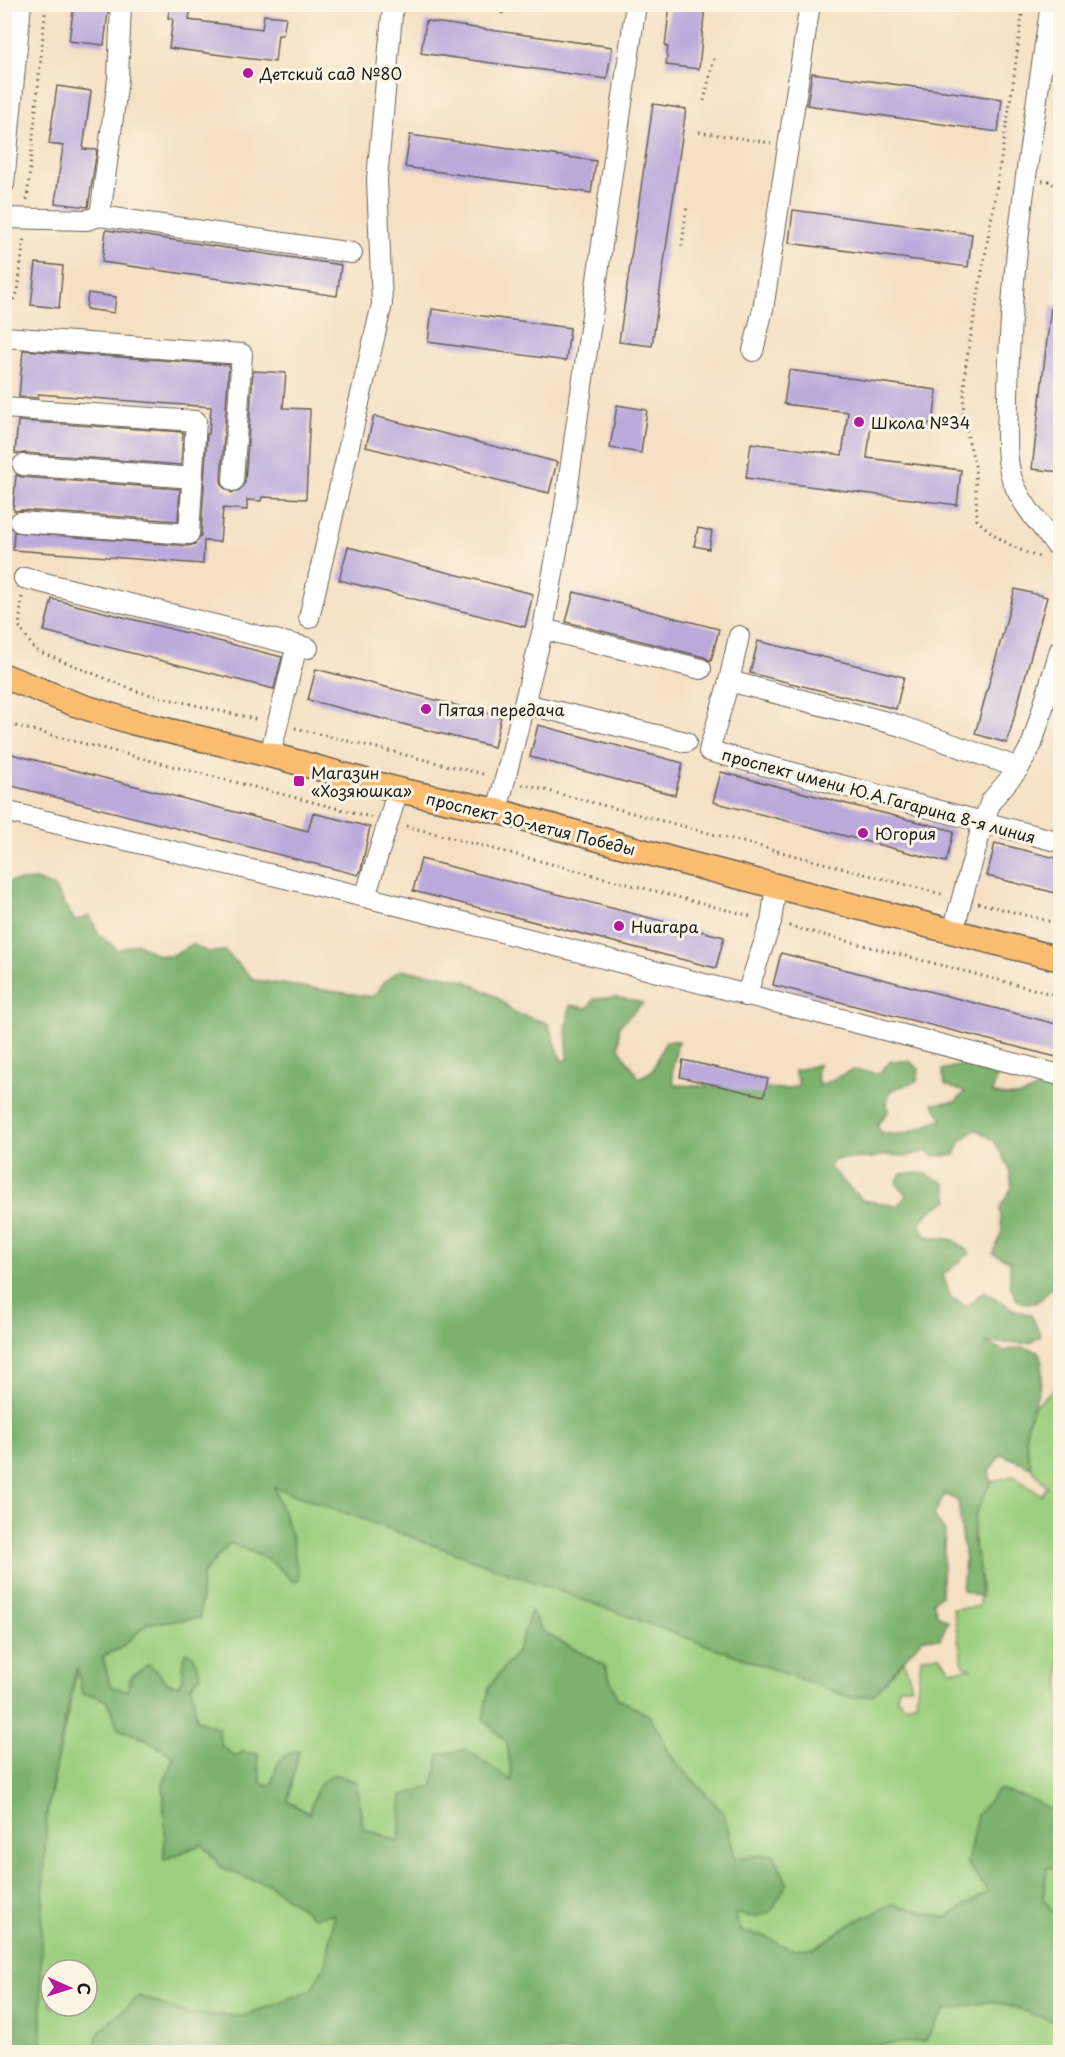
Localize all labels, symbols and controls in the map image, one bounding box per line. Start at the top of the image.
place label: Детский сад №80 [259,61,402,85]
marker: Детский сад №80 [241,66,255,80]
place label: Школа №34 [871,410,970,434]
marker: Школа №34 [852,415,866,429]
place label: Пятая передача [438,697,565,721]
marker: Пятая передача [419,702,433,716]
street label: проспект имени Ю.А.Гагарина 8-я линия [720,742,1038,848]
place label: Магазин «Хозяюшка» [311,760,412,802]
marker: Магазин «Хозяюшка» [292,774,306,788]
street label: проспект 30-летия Победы [424,785,638,861]
place label: Югория [875,821,936,845]
marker: Югория [856,826,870,840]
place label: Ниагара [631,914,699,938]
marker: Ниагара [612,919,626,933]
north arrow [39,1958,99,2018]
text: С [73,1982,97,1995]

